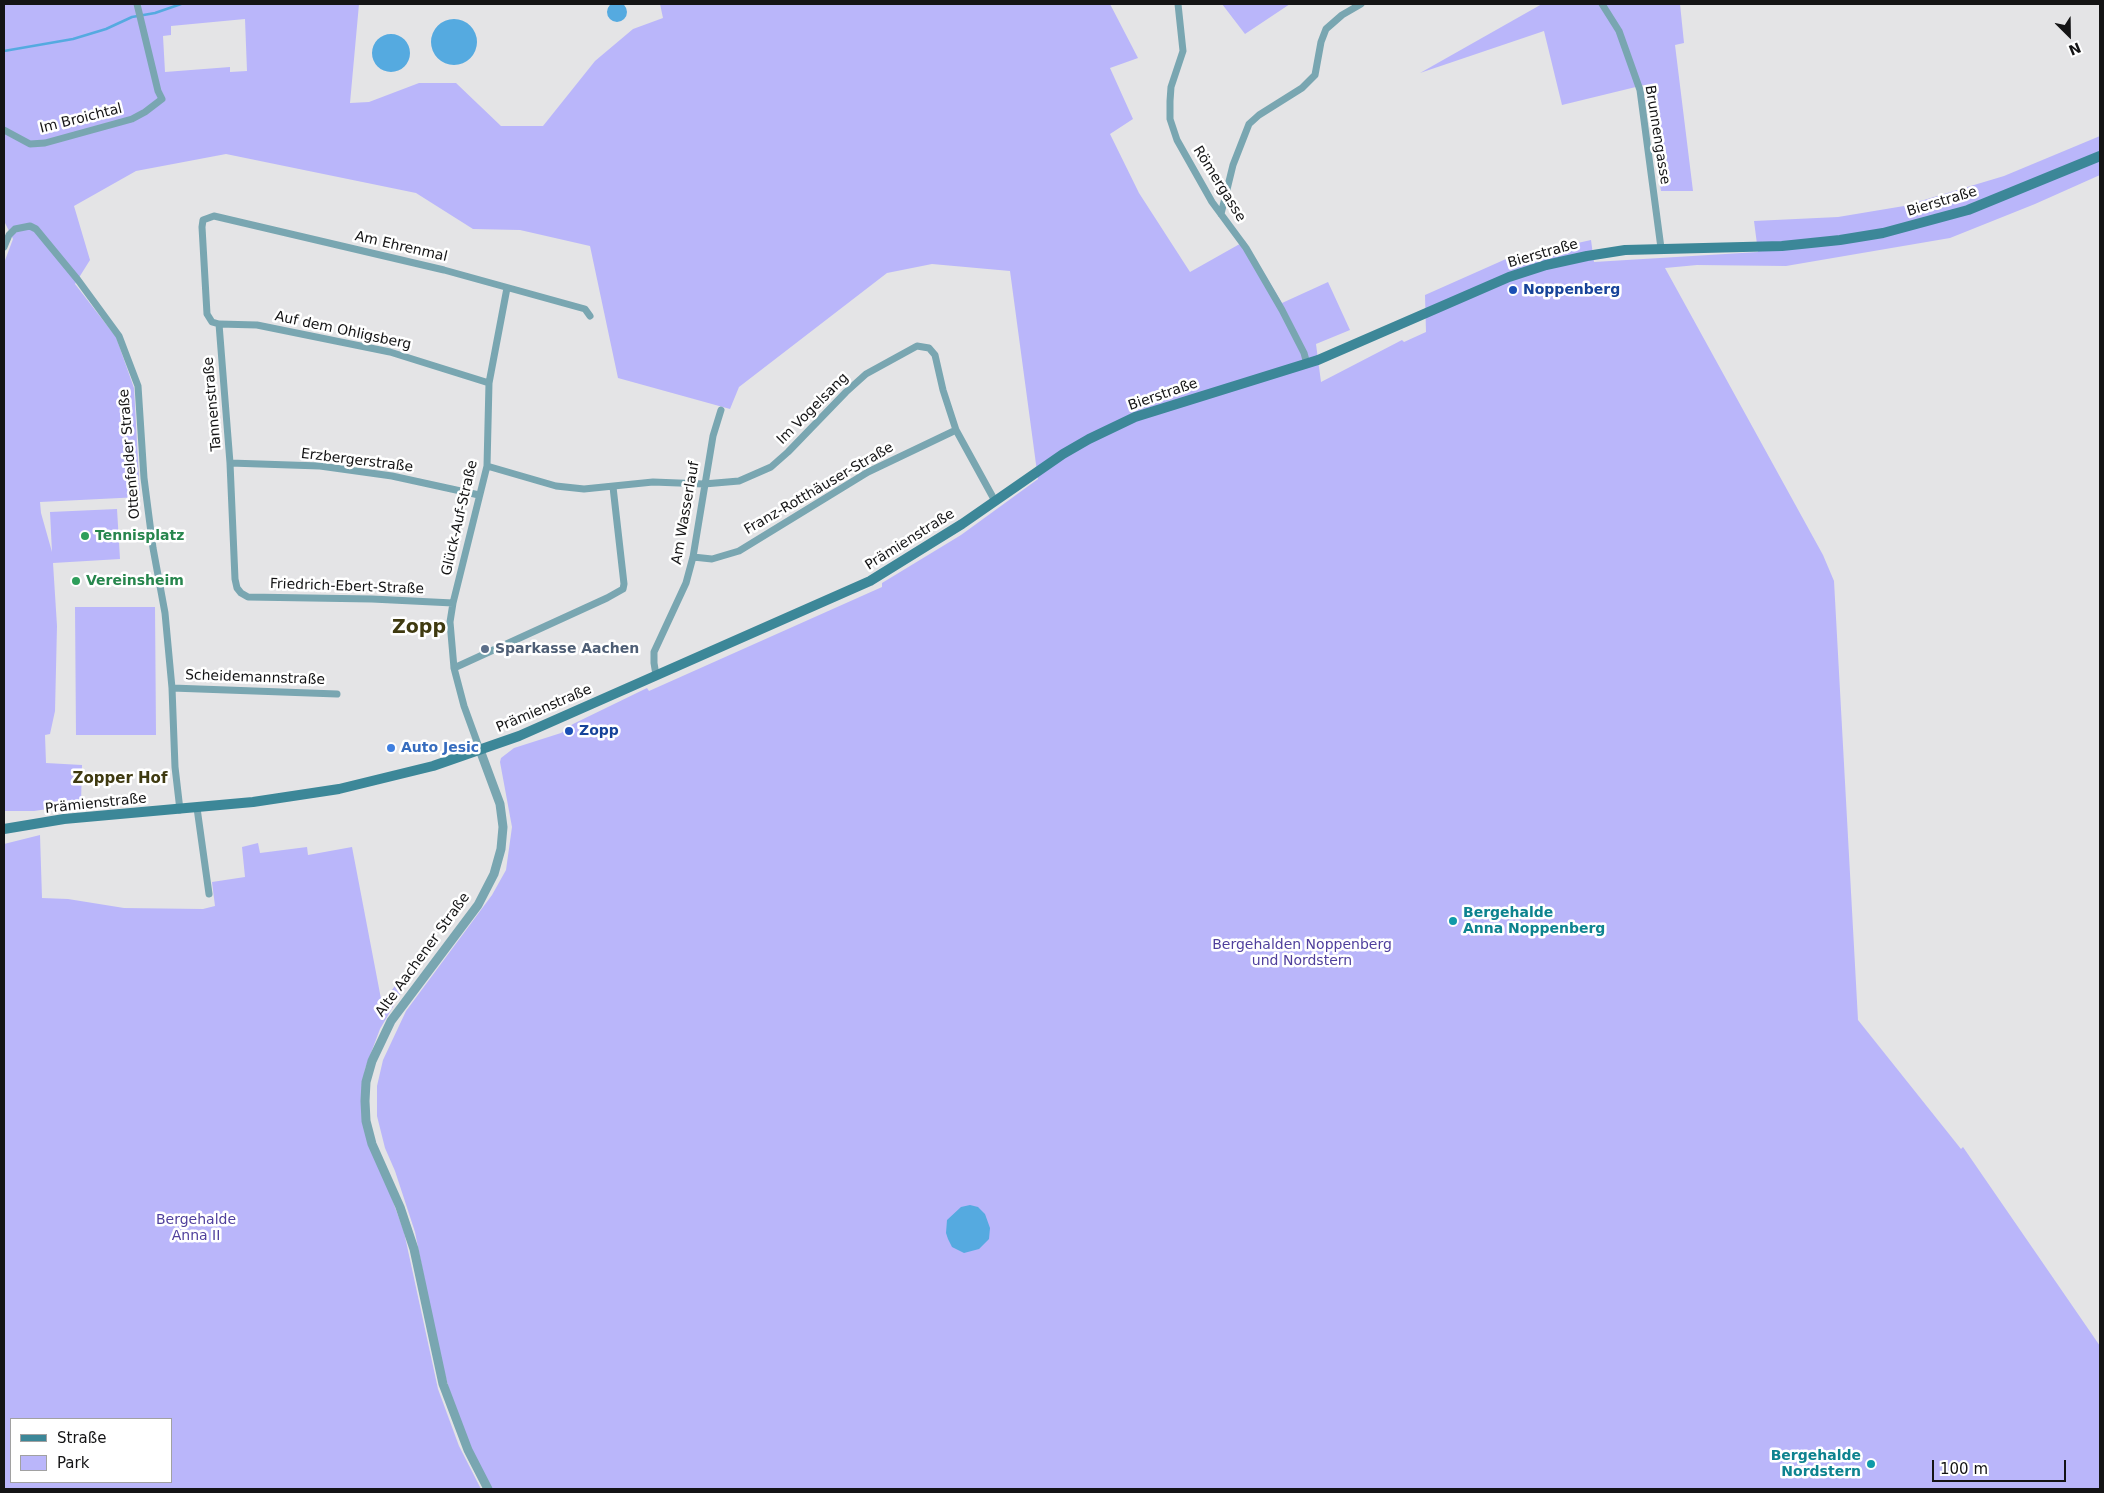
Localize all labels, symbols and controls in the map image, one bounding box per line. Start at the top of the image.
north arrow [2044,10,2094,60]
text: N [2066,39,2083,58]
street label: Brunnengasse [1641,84,1673,186]
street label: Im Broichtal [38,101,124,137]
street label: Römergasse [1189,143,1249,225]
street label: Bierstraße [1905,183,1979,221]
street label: Am Ehrenmal [353,228,449,266]
street label: Bierstraße [1506,236,1580,272]
place label: Noppenberg [1523,282,1620,298]
marker: Noppenberg [1507,284,1519,296]
street label: Auf dem Ohligsberg [273,308,413,354]
street label: Tannenstraße [201,356,225,452]
street label: Im Vogelsang [774,370,852,448]
street label: Bierstraße [1126,375,1200,415]
street label: Ottenfelder Straße [116,388,144,520]
street label: Franz-Rotthäuser-Straße [741,439,897,539]
street label: Erzbergerstraße [300,446,414,476]
street label: Glück-Auf-Straße [439,459,481,577]
street label: Am Wasserlauf [669,460,703,566]
street label: Prämienstraße [862,506,958,574]
place label: Tennisplatz [95,528,184,544]
marker: Tennisplatz [79,530,91,542]
place label: Vereinsheim [86,573,184,589]
marker: Vereinsheim [70,575,82,587]
street label: Friedrich-Ebert-Straße [270,576,424,598]
district label: Zopp [392,617,446,639]
place label: Sparkasse Aachen [495,641,639,657]
marker: Sparkasse Aachen [479,643,491,655]
street label: Scheidemannstraße [185,667,325,689]
street label: Prämienstraße [494,681,594,737]
place label: Zopp [579,723,619,739]
marker: Zopp [563,725,575,737]
place label: Auto Jesic [401,740,479,756]
marker: Auto Jesic [385,742,397,754]
district label: Zopper Hof [73,770,167,788]
street label: Prämienstraße [44,790,148,818]
street label: Alte Aachener Straße [372,890,474,1020]
place label: Bergehalde Anna Noppenberg [1463,905,1605,938]
marker: Bergehalde Anna Noppenberg [1447,915,1459,927]
park label: Bergehalden Noppenberg und Nordstern [1212,937,1392,970]
park label: Bergehalde Anna II [156,1212,236,1244]
legend [10,1418,172,1483]
text: Straße [57,1429,106,1447]
place label: Bergehalde Nordstern [1771,1448,1861,1480]
scale bar [1934,1450,2068,1482]
text: Park [57,1454,89,1472]
marker: Bergehalde Nordstern [1865,1458,1877,1470]
text: 100 m [1940,1460,1988,1478]

